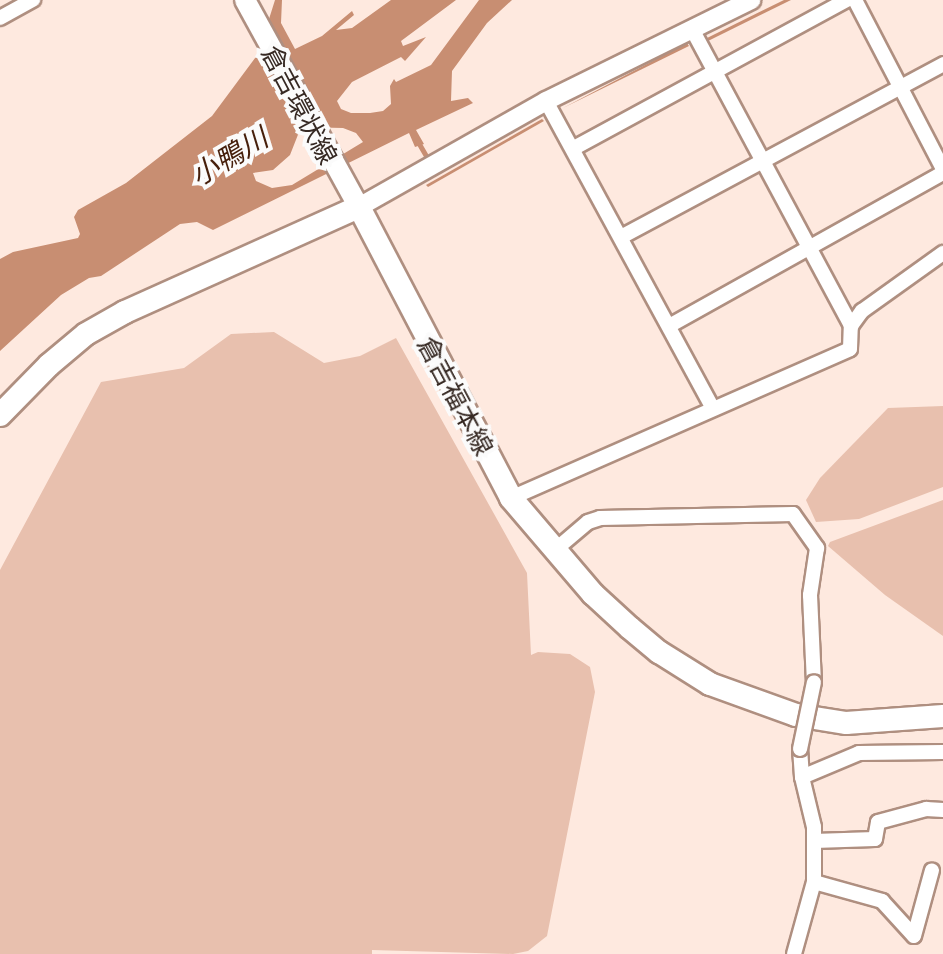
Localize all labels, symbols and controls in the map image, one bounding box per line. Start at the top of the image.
street label: 倉吉環状線 [257,39,345,169]
water label: 小鴨川 [183,119,273,191]
street label: 倉吉福本線 [413,330,501,460]

